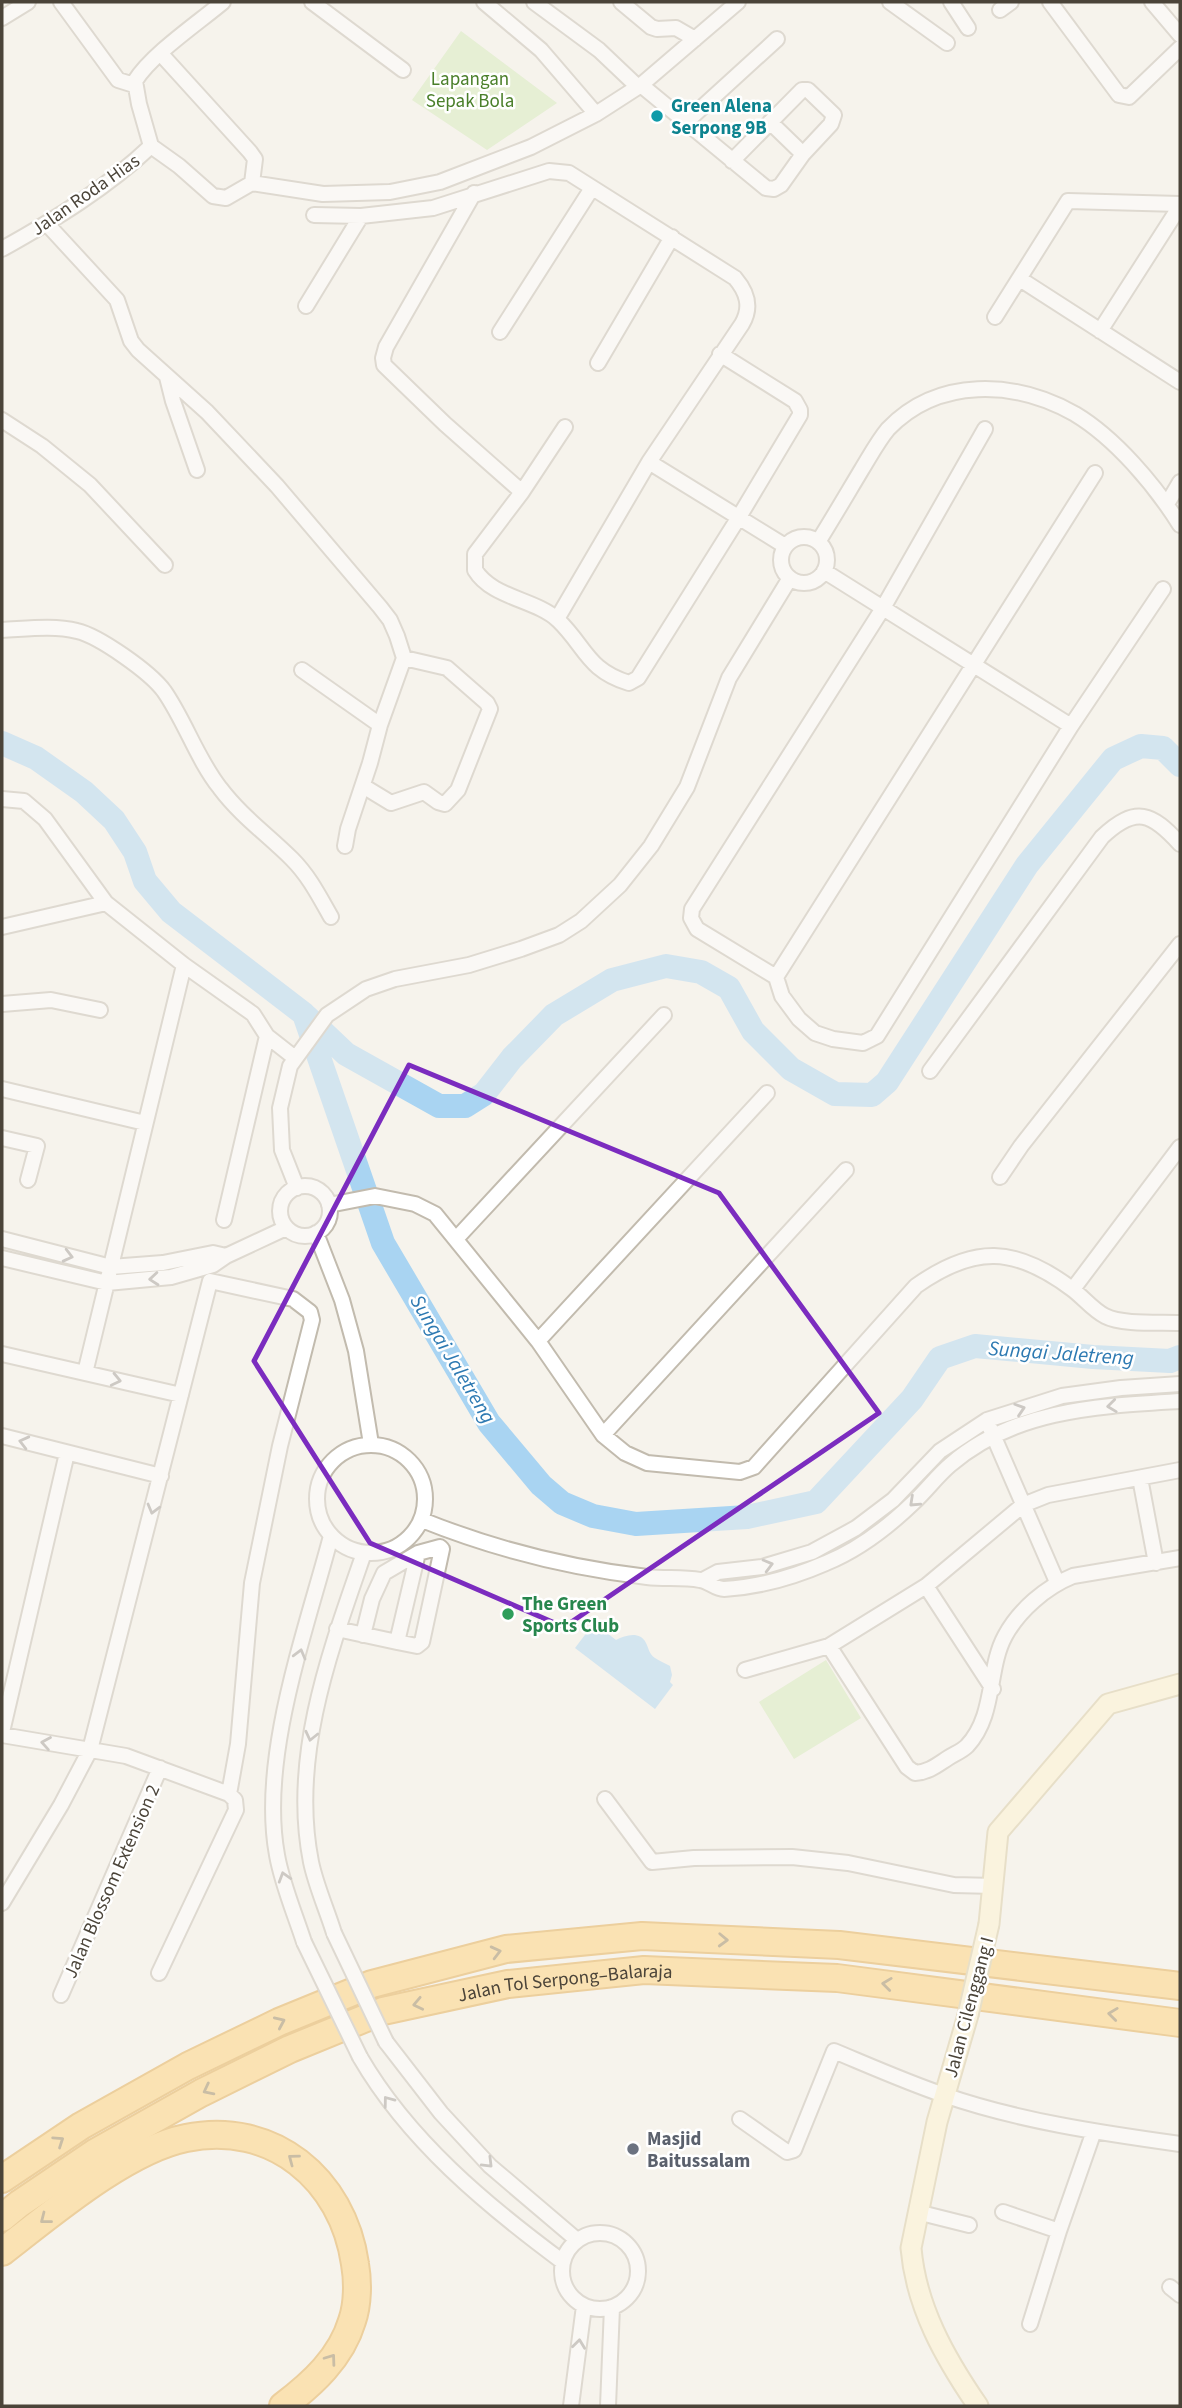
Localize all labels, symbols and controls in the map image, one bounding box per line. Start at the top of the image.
park label: Lapangan Sepak Bola [426,66,514,115]
place label: Green Alena Serpong 9B [671,93,772,142]
marker: Green Alena Serpong 9B [649,108,665,124]
street label: Jalan Roda Hias [26,148,146,243]
one-way arrow [62,1248,74,1262]
one-way arrow [148,1271,159,1286]
water label: Sungai Jaletreng [403,1289,503,1429]
water label: Sungai Jaletreng [987,1333,1135,1373]
one-way arrow [110,1372,122,1387]
one-way arrow [1106,1399,1118,1414]
one-way arrow [1013,1402,1025,1417]
one-way arrow [18,1436,30,1450]
one-way arrow [909,1493,922,1506]
one-way arrow [146,1503,161,1515]
one-way arrow [762,1559,774,1573]
place label: The Green Sports Club [522,1591,619,1640]
marker: The Green Sports Club [500,1606,516,1622]
one-way arrow [292,1648,306,1660]
one-way arrow [305,1730,319,1742]
one-way arrow [40,1736,52,1751]
street label: Jalan Blossom Extension 2 [57,1780,167,1983]
one-way arrow [278,1871,292,1884]
one-way arrow [717,1932,728,1947]
street label: Jalan Cilenggang I [938,1934,1001,2081]
one-way arrow [490,1946,502,1960]
street label: Jalan Tol Serpong–Balaraja [455,1958,673,2009]
one-way arrow [881,1977,893,1992]
one-way arrow [412,1995,424,2010]
one-way arrow [1107,2006,1118,2021]
one-way arrow [273,2016,285,2030]
one-way arrow [203,2081,215,2095]
one-way arrow [384,2096,397,2109]
place label: Masjid Baitussalam [647,2126,750,2175]
one-way arrow [51,2136,64,2149]
marker: Masjid Baitussalam [625,2141,641,2157]
one-way arrow [479,2154,492,2167]
one-way arrow [288,2155,301,2167]
one-way arrow [40,2210,53,2223]
one-way arrow [572,2338,587,2349]
one-way arrow [323,2354,335,2367]

